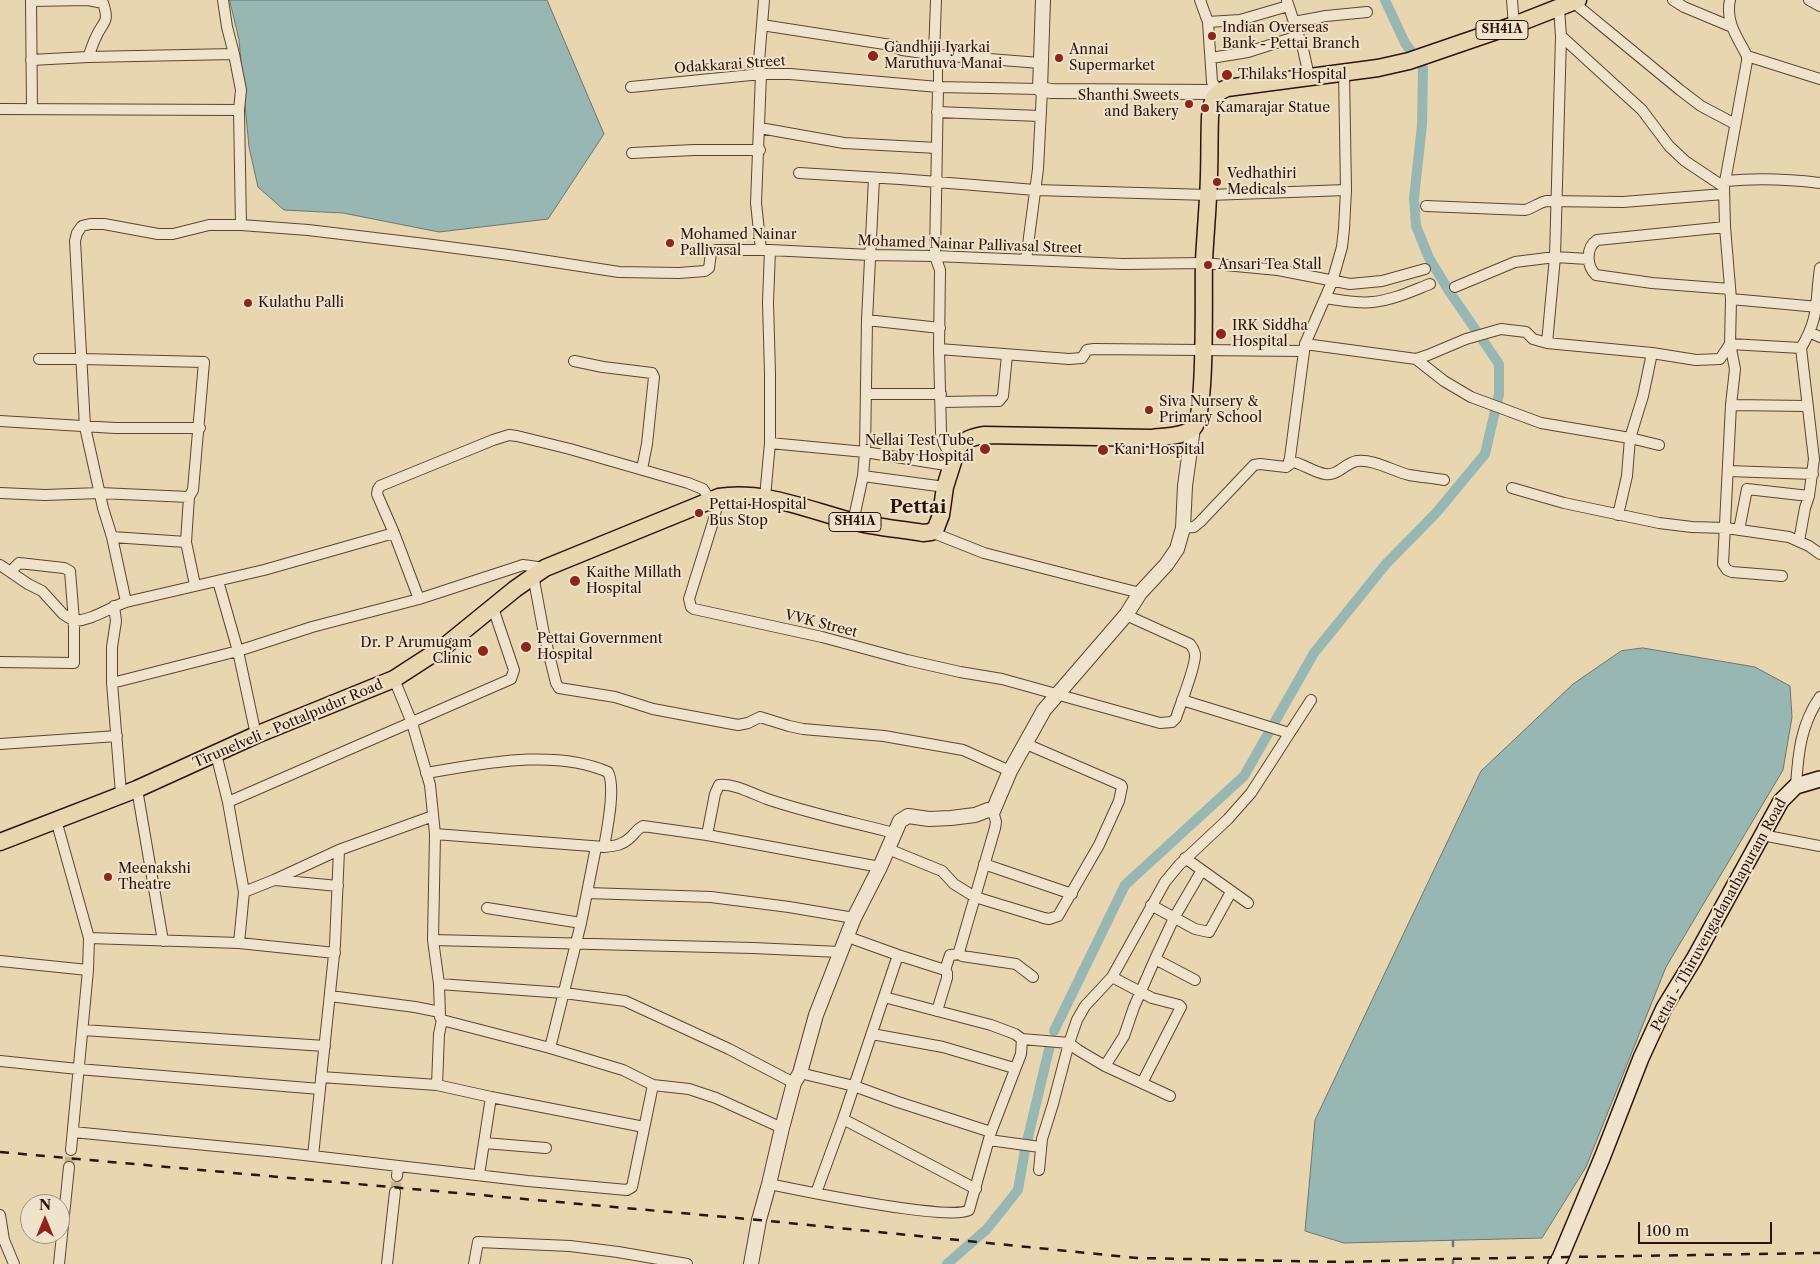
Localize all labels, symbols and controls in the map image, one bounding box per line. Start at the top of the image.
place label: Indian Overseas Bank - Pettai Branch [1222,20,1360,52]
road number: SH41A [1476,20,1528,40]
marker: Indian Overseas Bank - Pettai Branch [1206,30,1218,42]
place label: Gandhiji Iyarkai Maruthuva Manai [884,40,1002,72]
place label: Annai Supermarket [1069,42,1155,74]
marker: Gandhiji Iyarkai Maruthuva Manai [866,49,880,63]
marker: Annai Supermarket [1053,52,1065,64]
street label: Odakkarai Street [674,53,786,77]
place label: Thilaks Hospital [1238,67,1347,83]
marker: Thilaks Hospital [1220,68,1234,82]
place label: Shanthi Sweets and Bakery [1078,88,1179,120]
marker: Shanthi Sweets and Bakery [1183,98,1195,110]
place label: Kamarajar Statue [1215,100,1330,116]
marker: Kamarajar Statue [1199,102,1211,114]
place label: Vedhathiri Medicals [1227,166,1297,198]
marker: Vedhathiri Medicals [1211,176,1223,188]
place label: Mohamed Nainar Pallivasal [680,227,797,260]
street label: Mohamed Nainar Pallivasal Street [857,233,1083,257]
marker: Mohamed Nainar Pallivasal [664,237,676,249]
place label: Ansari Tea Stall [1218,257,1322,273]
marker: Ansari Tea Stall [1202,259,1214,271]
place label: Kulathu Palli [258,295,344,311]
marker: Kulathu Palli [242,297,254,309]
place label: IRK Siddha Hospital [1232,318,1308,351]
marker: IRK Siddha Hospital [1214,327,1228,341]
place label: Siva Nursery & Primary School [1159,394,1262,427]
marker: Siva Nursery & Primary School [1143,404,1155,416]
place label: Nellai Test Tube Baby Hospital [865,433,974,466]
marker: Nellai Test Tube Baby Hospital [978,442,992,456]
place label: Kani Hospital [1114,442,1205,458]
marker: Kani Hospital [1096,443,1110,457]
place label: Pettai Hospital Bus Stop [709,497,807,530]
district label: Pettai [890,497,946,519]
marker: Pettai Hospital Bus Stop [693,507,705,519]
road number: SH41A [829,512,881,532]
place label: Kaithe Millath Hospital [586,565,682,598]
marker: Kaithe Millath Hospital [568,574,582,588]
street label: VVK Street [783,607,859,641]
place label: Pettai Government Hospital [537,631,663,664]
place label: Dr. P Arumugam Clinic [360,635,472,668]
marker: Pettai Government Hospital [519,640,533,654]
marker: Dr. P Arumugam Clinic [476,644,490,658]
street label: Tirunelveli - Pottalpudur Road [191,676,385,772]
street label: Pettai - Thiruvengadanathapuram Road [1648,796,1790,1034]
place label: Meenakshi Theatre [118,861,191,894]
marker: Meenakshi Theatre [102,871,114,883]
north arrow [20,1194,70,1244]
text: N [39,1196,51,1214]
scale bar [1640,1212,1774,1244]
text: 100 m [1646,1221,1689,1240]

